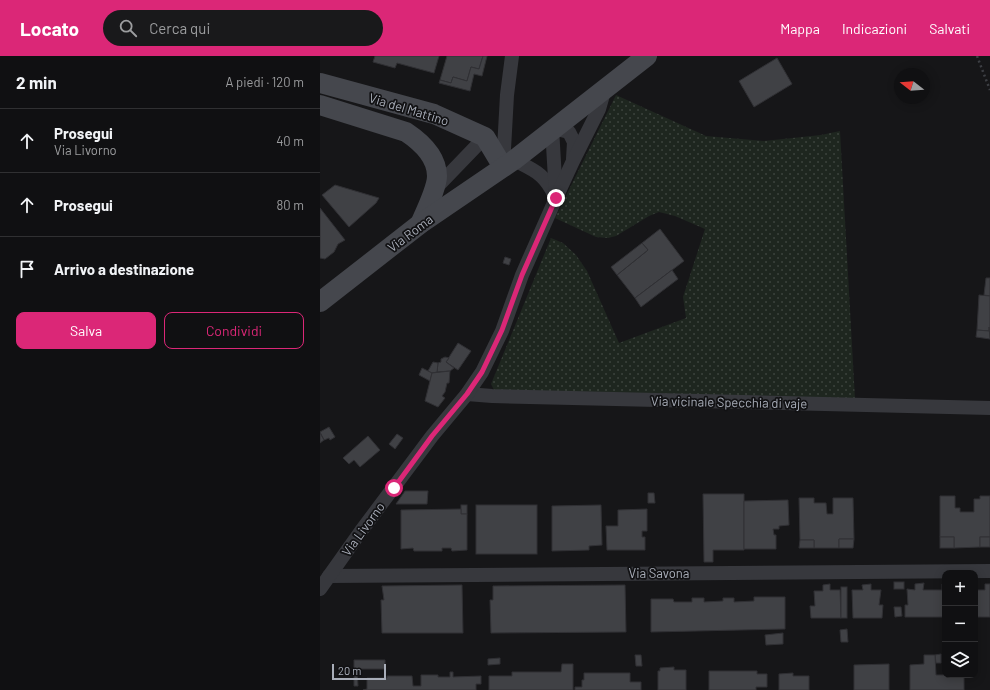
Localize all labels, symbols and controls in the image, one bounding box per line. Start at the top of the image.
search box [103,10,383,46]
text: Locato [20,17,79,40]
icon: search [117,17,139,39]
text: Cerca qui [149,19,210,37]
text: Mappa [780,20,820,37]
text: Indicazioni [842,20,907,37]
text: Salvati [929,20,970,37]
north arrow [894,68,930,104]
text: 2 min [16,72,57,92]
text: A piedi · 120 m [226,74,304,90]
street label: Via del Mattino [367,89,451,129]
text: Prosegui [54,124,113,142]
icon: ahead [16,130,38,152]
text: 40 m [276,133,304,149]
text: Via Livorno [54,142,117,158]
route end [547,189,565,207]
icon: ahead [16,194,38,216]
text: Prosegui [54,196,113,214]
text: 80 m [277,197,304,213]
street label: Via Roma [384,211,436,255]
icon: arrive [16,258,38,280]
text: Arrivo a destinazione [54,260,194,278]
button: Salva [16,312,156,349]
button: Condividi [164,312,304,349]
street label: Via vicinale Specchia di vaje [651,393,807,411]
route start [385,479,403,497]
street label: Via Livorno [338,499,388,559]
street label: Via Savona [628,565,690,581]
map controls [942,570,978,678]
button: + [942,570,978,606]
button: − [942,606,978,642]
button: layers [942,642,978,678]
scale bar [332,662,386,681]
text: 20 m [338,664,361,677]

